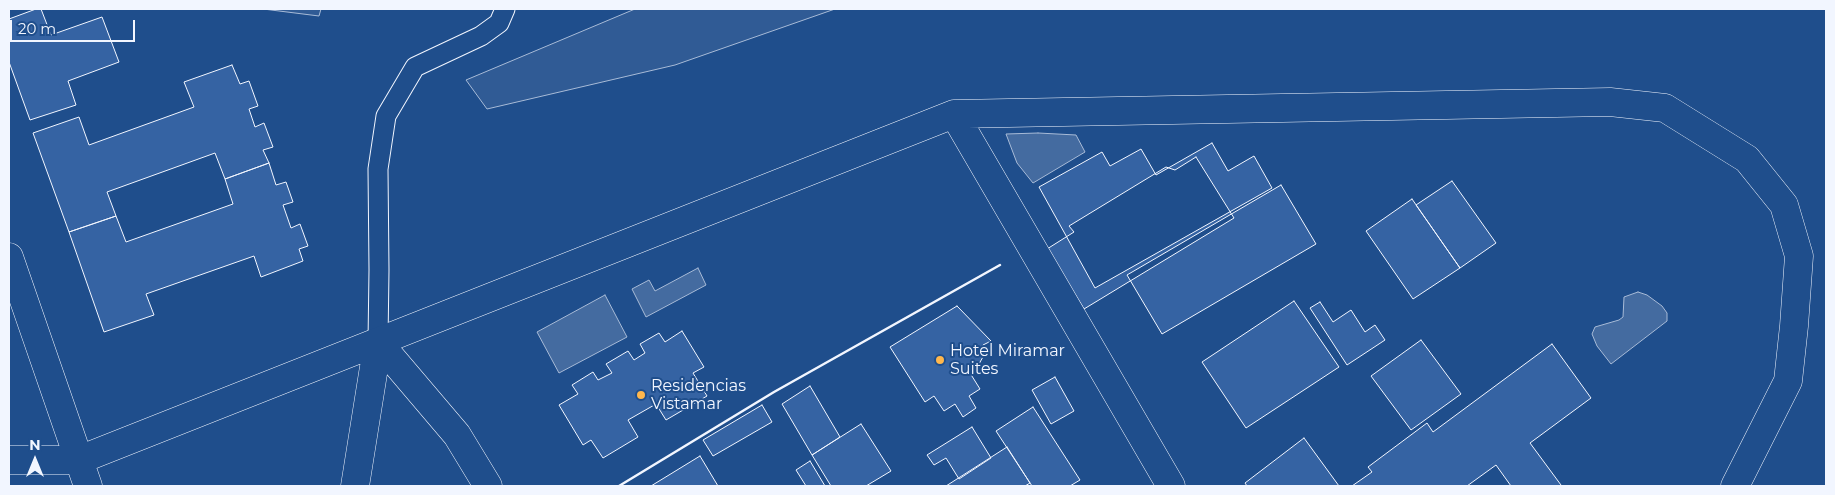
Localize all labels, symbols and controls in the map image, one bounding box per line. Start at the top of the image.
scale bar [12,10,138,42]
text: 20 m [18,19,56,38]
place label: Hotel Miramar Suites [950,341,1065,379]
marker: Hotel Miramar Suites [934,354,946,366]
place label: Residencias Vistamar [651,376,746,414]
marker: Residencias Vistamar [635,389,647,401]
north arrow [10,435,60,485]
text: N [29,436,41,454]

